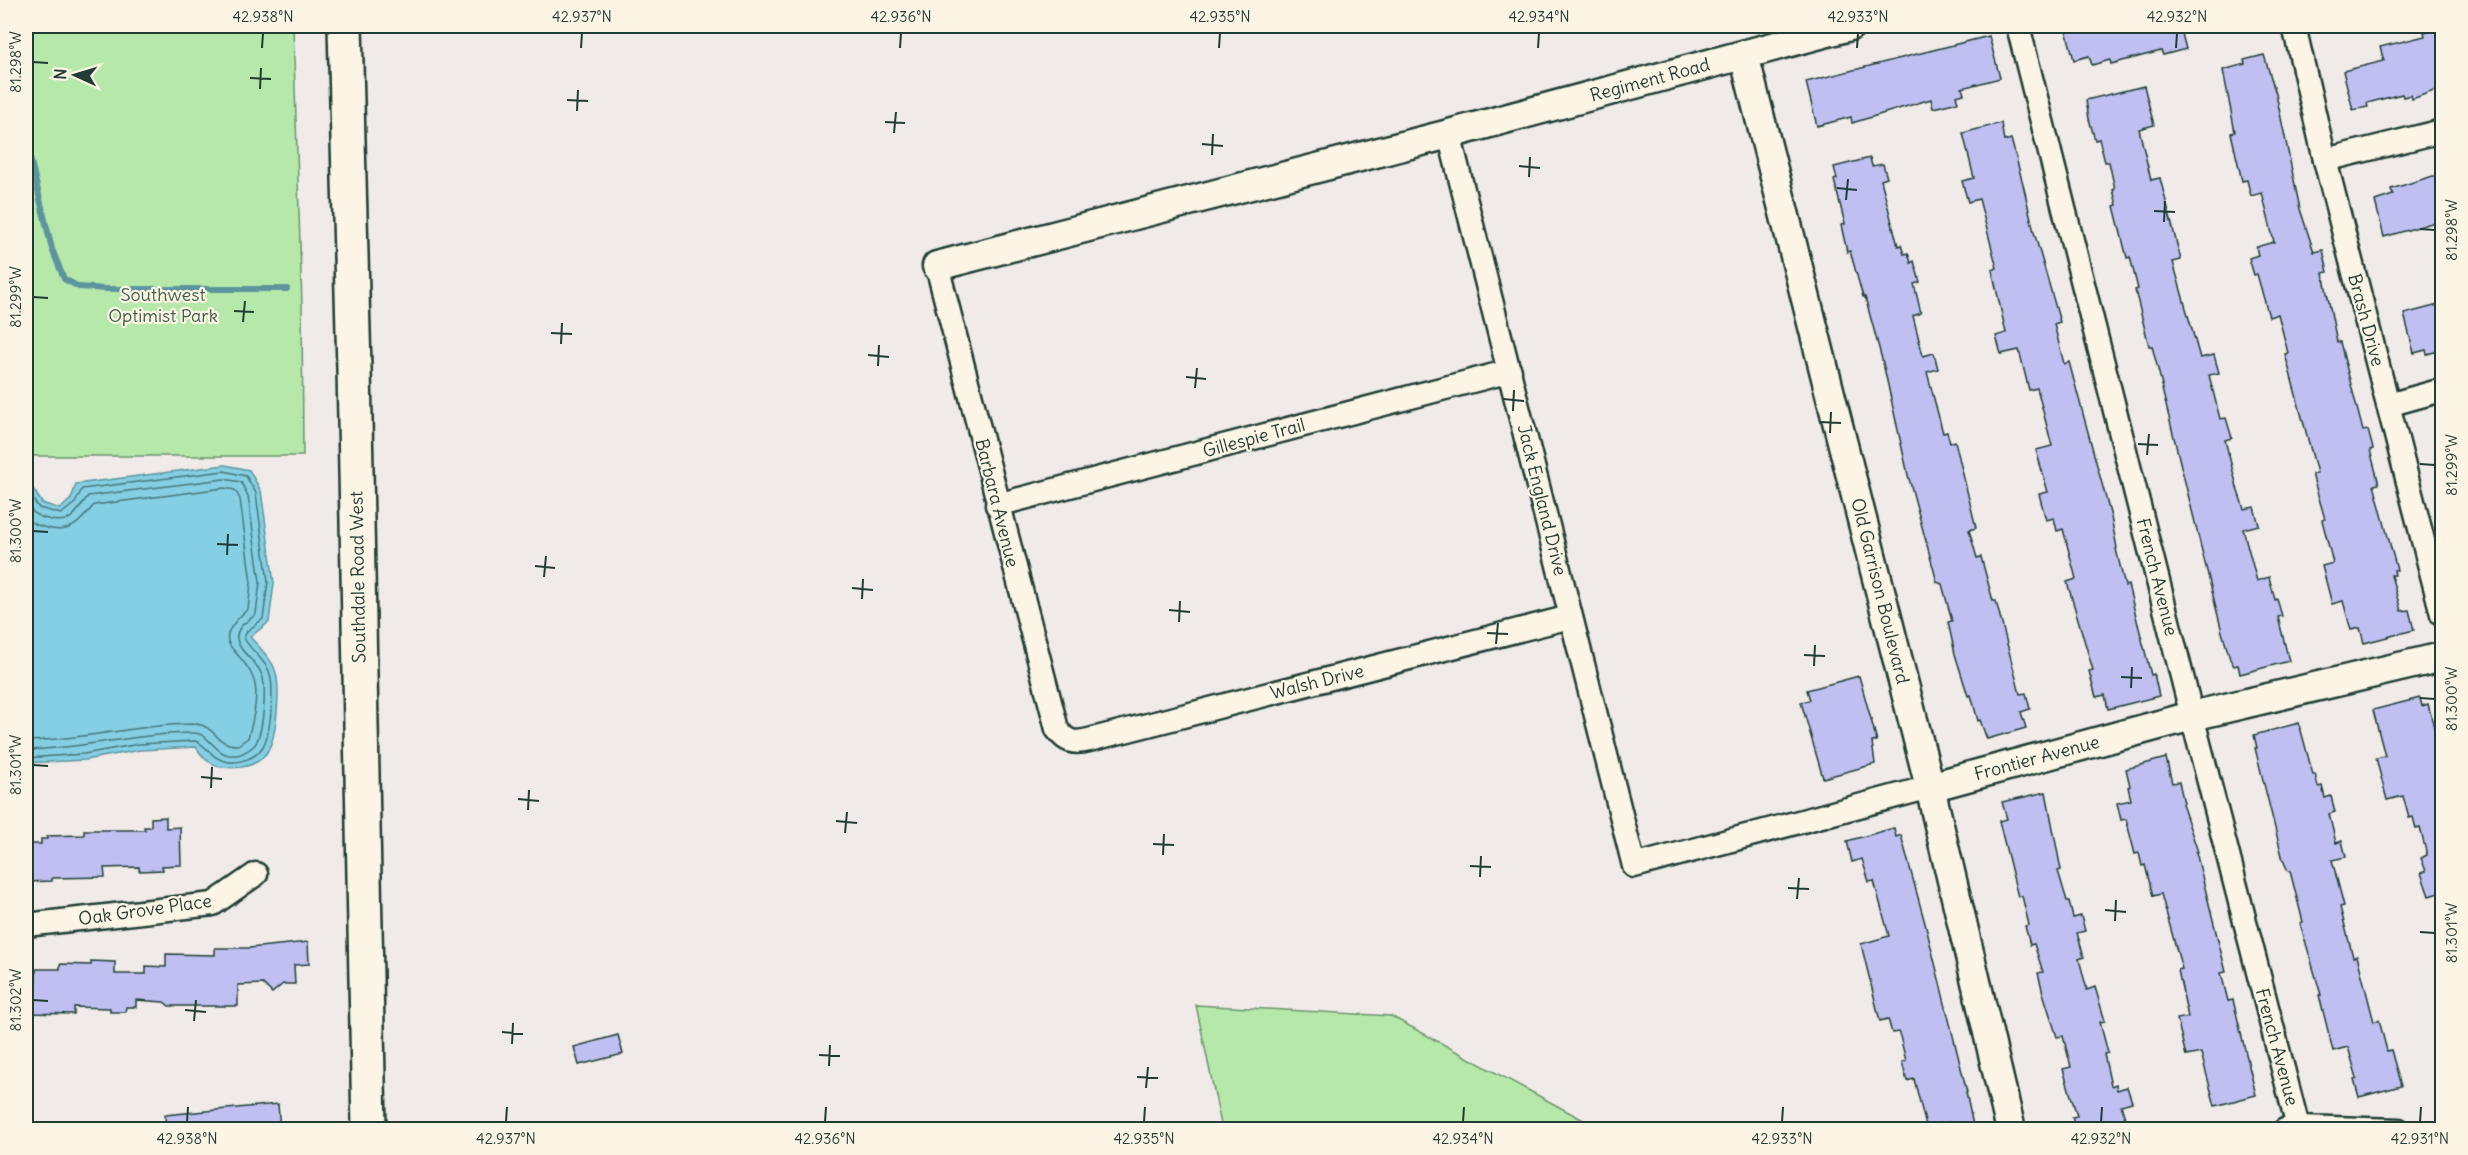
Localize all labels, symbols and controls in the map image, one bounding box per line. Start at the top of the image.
text: 42.938°N [232,7,294,26]
text: 42.937°N [552,7,612,26]
text: 42.936°N [870,7,932,26]
text: 42.935°N [1189,7,1251,26]
text: 42.934°N [1508,7,1570,26]
text: 42.933°N [1827,7,1889,26]
text: 42.932°N [2147,7,2207,26]
text: 81.298°W [6,31,25,93]
north arrow [45,45,105,105]
street label: Regiment Road [1587,52,1713,107]
text: N [50,68,70,80]
text: 81.298°W [2442,199,2461,261]
text: 81.299°W [6,266,25,328]
street label: Brash Drive [2343,271,2390,369]
park label: Southwest Optimist Park [108,283,218,327]
street label: Gillespie Trail [1200,413,1308,462]
street label: Jack England Drive [1513,422,1572,578]
text: 81.299°W [2442,434,2461,496]
street label: Barbara Avenue [970,436,1025,570]
street label: Southdale Road West [344,491,371,663]
street label: Old Garrison Boulevard [1846,496,1915,687]
text: 81.300°W [6,498,25,563]
street label: French Avenue [2132,516,2183,638]
street label: Walsh Drive [1268,659,1366,704]
text: 81.300°W [2442,666,2461,731]
street label: Frontier Avenue [1972,730,2102,785]
text: 81.301°W [6,734,25,795]
street label: Oak Grove Place [77,889,213,930]
text: 81.301°W [2442,902,2461,963]
text: 81.302°W [6,968,25,1031]
street label: French Avenue [2251,986,2304,1108]
text: 42.938°N [156,1129,218,1148]
text: 42.937°N [476,1129,536,1148]
text: 42.936°N [794,1129,856,1148]
text: 42.935°N [1113,1129,1175,1148]
text: 42.934°N [1432,1129,1494,1148]
text: 42.933°N [1751,1129,1813,1148]
text: 42.932°N [2071,1129,2131,1148]
text: 42.931°N [2391,1129,2449,1148]

